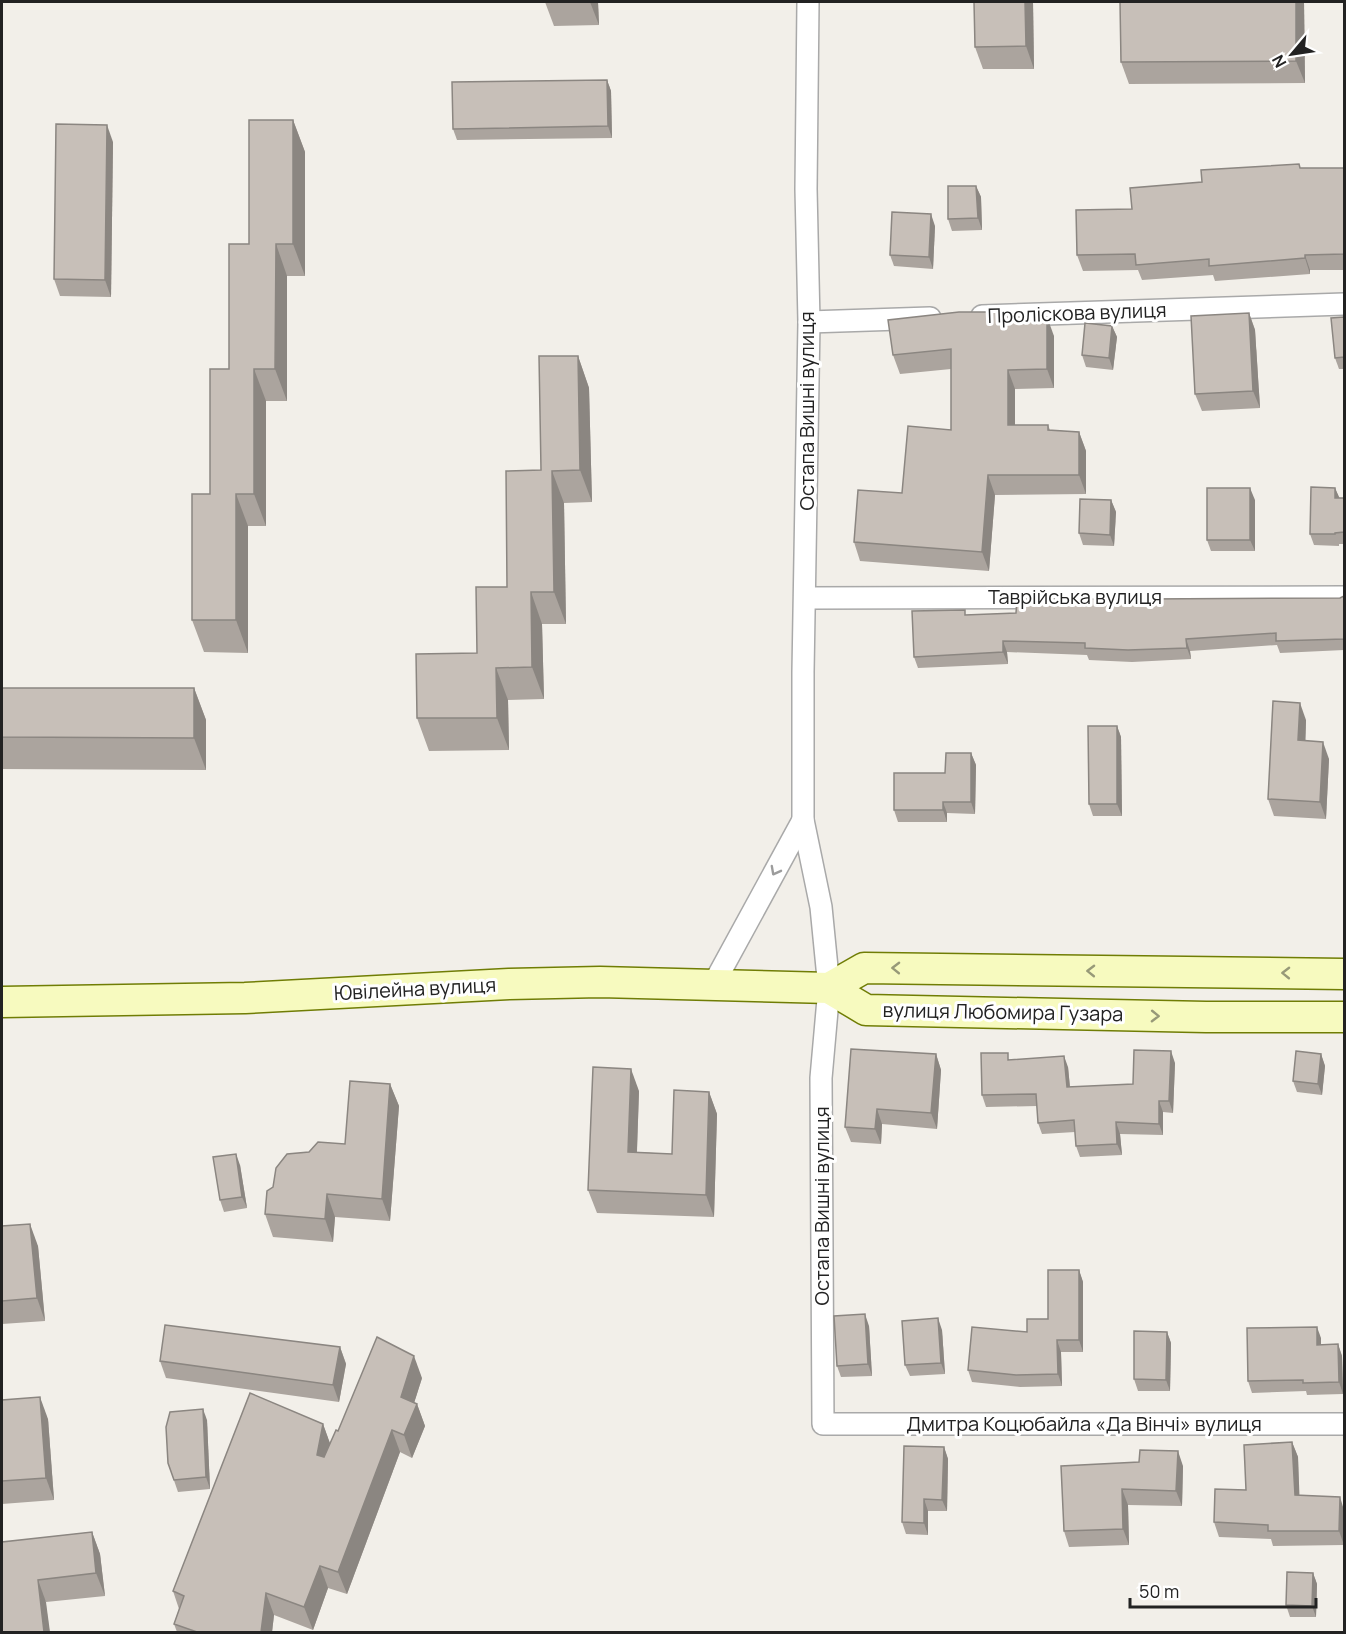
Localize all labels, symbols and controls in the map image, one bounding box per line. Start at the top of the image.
north arrow [1262,24,1322,84]
text: N [1266,51,1291,72]
street label: Проліскова вулиця [987,296,1167,329]
street label: Остапа Вишні вулиця [793,311,820,511]
street label: Таврійська вулиця [988,583,1162,610]
one-way arrow [771,865,782,876]
one-way arrow [892,962,901,975]
one-way arrow [1087,965,1096,977]
one-way arrow [1282,967,1291,979]
street label: Ювілейна вулиця [333,971,497,1006]
street label: вулиця Любомира Гузара [883,996,1124,1027]
one-way arrow [1150,1009,1159,1022]
street label: Остапа Вишні вулиця [808,1106,835,1306]
street label: Дмитра Коцюбайла «Да Вінчі» вулиця [906,1410,1262,1437]
scale bar [1130,1571,1316,1609]
text: 50 m [1139,1579,1179,1603]

